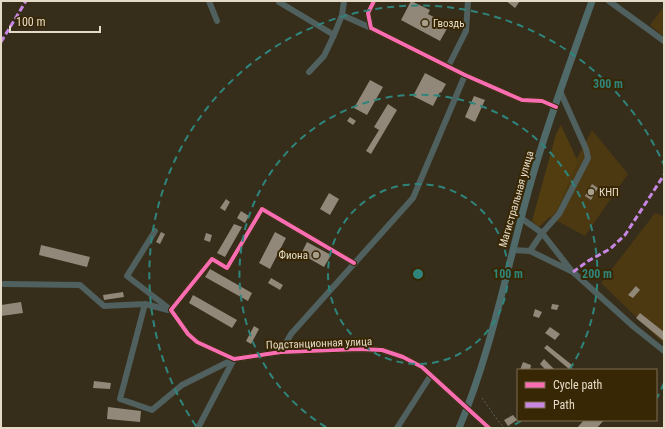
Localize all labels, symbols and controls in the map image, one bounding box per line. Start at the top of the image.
scale bar [10,8,100,34]
text: 100 m [16,15,46,29]
place label: Гвоздь [433,17,465,30]
marker: Гвоздь [420,18,430,28]
text: 300 m [593,77,623,91]
street label: Магистральная улица [496,149,536,249]
place label: КНП [599,186,619,199]
marker: КНП [586,187,596,197]
place label: Фиона [279,249,308,262]
marker: Фиона [311,250,321,260]
centre of rings [411,267,425,281]
text: 100 m [493,267,523,281]
text: 200 m [582,267,612,281]
street label: Подстанционная улица [266,335,372,352]
legend [517,369,657,421]
text: Cycle path [553,378,603,392]
text: Path [553,398,575,412]

